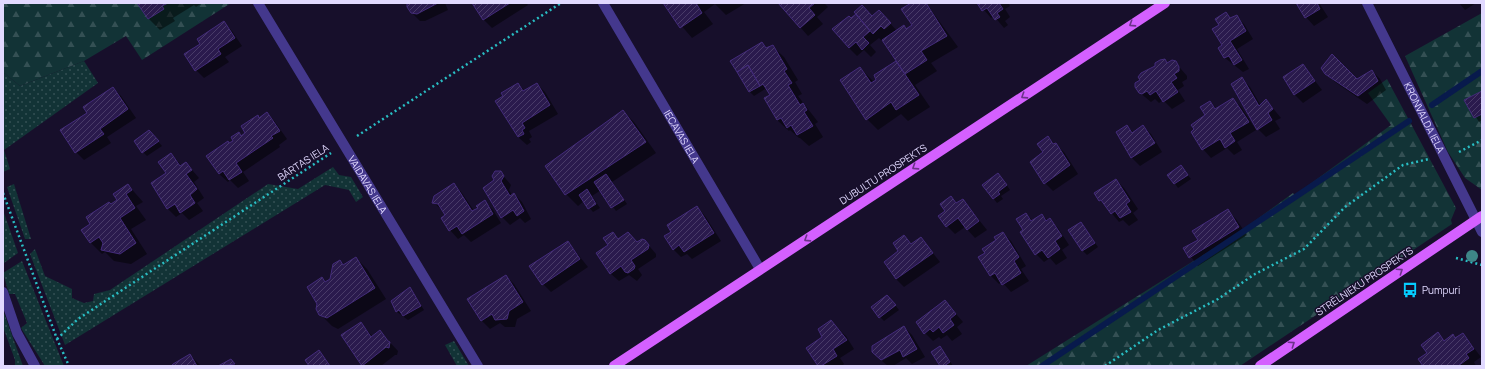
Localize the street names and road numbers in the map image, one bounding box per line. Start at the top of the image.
street label: KRONVALDA IELA [1401,80,1448,156]
street label: IECAVAS IELA [661,107,703,166]
street label: BĀRTAS IELA [275,140,332,184]
street label: DUBULTU PROSPEKTS [837,140,929,208]
street label: VAIDAVAS IELA [345,153,391,216]
street label: STRĒLNIEKU PROSPEKTS [1313,243,1415,319]

